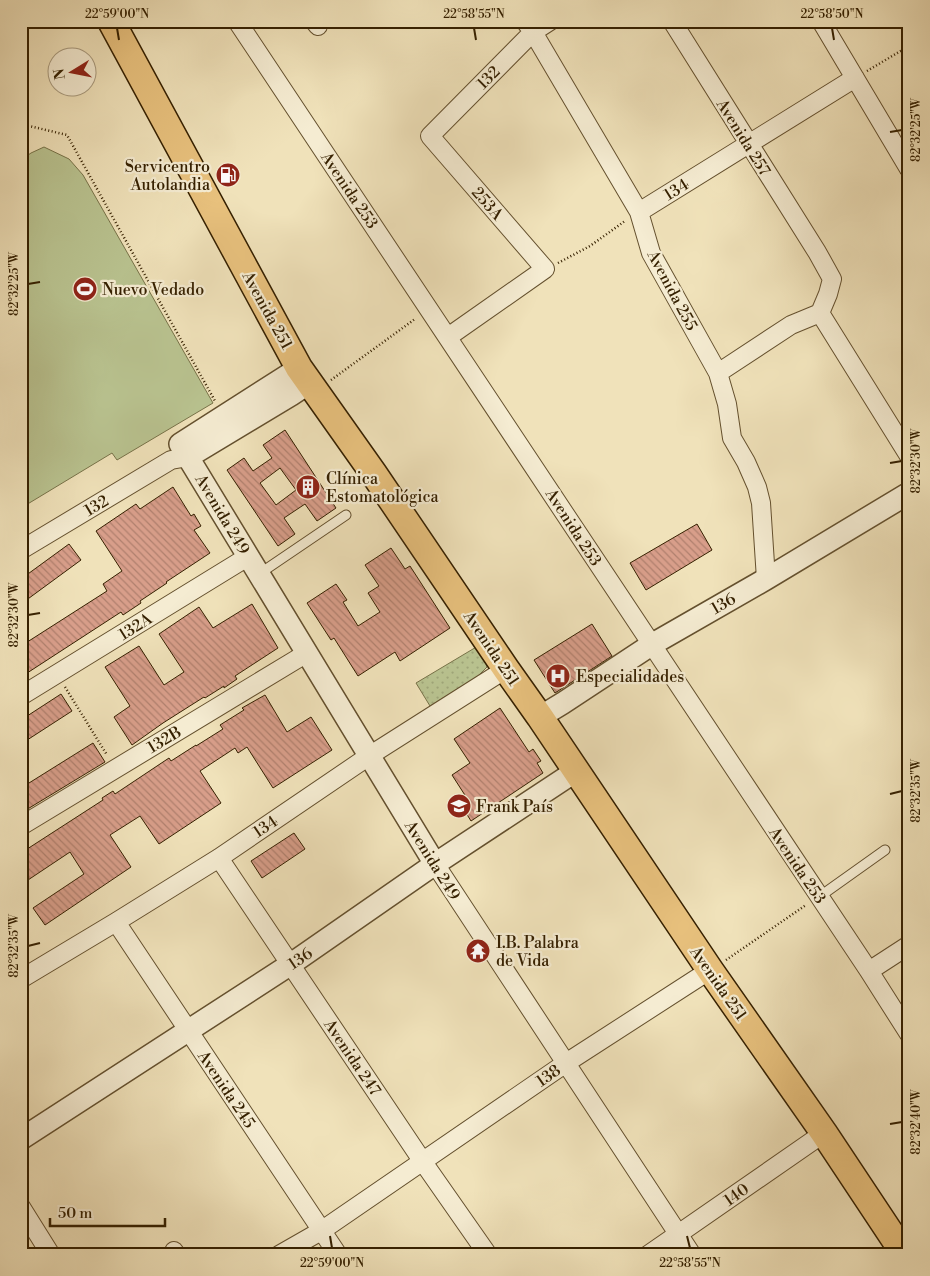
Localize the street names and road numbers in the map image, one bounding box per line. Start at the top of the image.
street label: 132 [473,62,505,94]
street label: Avenida 257 [711,95,775,180]
street label: Avenida 253 [316,148,382,233]
street label: 134 [660,174,693,205]
street label: 253A [467,183,508,225]
street label: Avenida 255 [642,246,702,334]
street label: Avenida 251 [237,267,297,353]
street label: Avenida 249 [190,470,254,558]
street label: Avenida 253 [540,484,606,570]
street label: 132 [81,491,112,521]
street label: 136 [707,589,740,619]
street label: Avenida 251 [458,606,524,690]
street label: 132A [115,608,157,645]
street label: 132B [144,722,185,758]
street label: 134 [249,811,282,842]
street label: Avenida 249 [399,816,465,904]
street label: Avenida 253 [764,823,830,908]
street label: Avenida 251 [685,942,751,1025]
street label: 136 [284,943,317,974]
street label: Avenida 247 [319,1015,385,1099]
street label: Avenida 245 [192,1046,259,1132]
street label: 138 [532,1060,565,1091]
street label: 140 [720,1179,753,1211]

